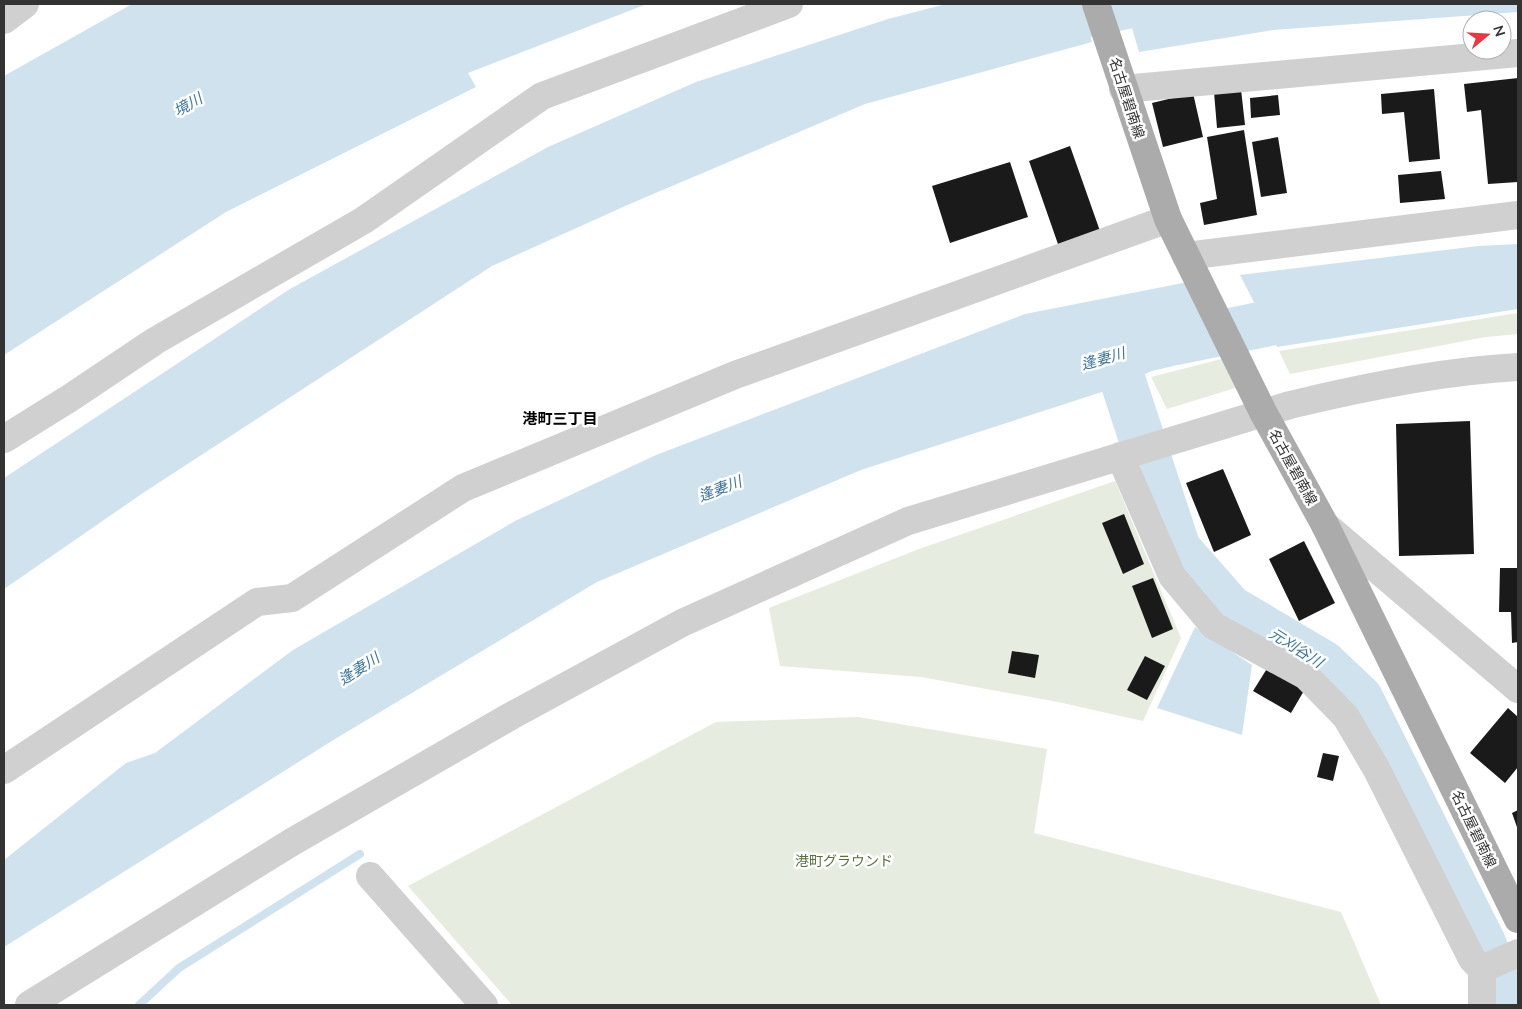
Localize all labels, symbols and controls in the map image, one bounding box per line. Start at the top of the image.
north arrow [1462,10,1512,60]
text: N [1488,23,1510,39]
street label: 名古屋碧南線 [1105,55,1149,141]
water label: 境川 [170,88,208,121]
water label: 逢妻川 [1079,343,1129,375]
district label: 港町三丁目 [522,409,598,429]
street label: 名古屋碧南線 [1264,426,1321,509]
water label: 逢妻川 [695,471,746,506]
water label: 元刈谷川 [1265,624,1328,673]
water label: 逢妻川 [335,647,385,690]
street label: 名古屋碧南線 [1447,787,1501,871]
park label: 港町グラウンド [795,852,893,871]

